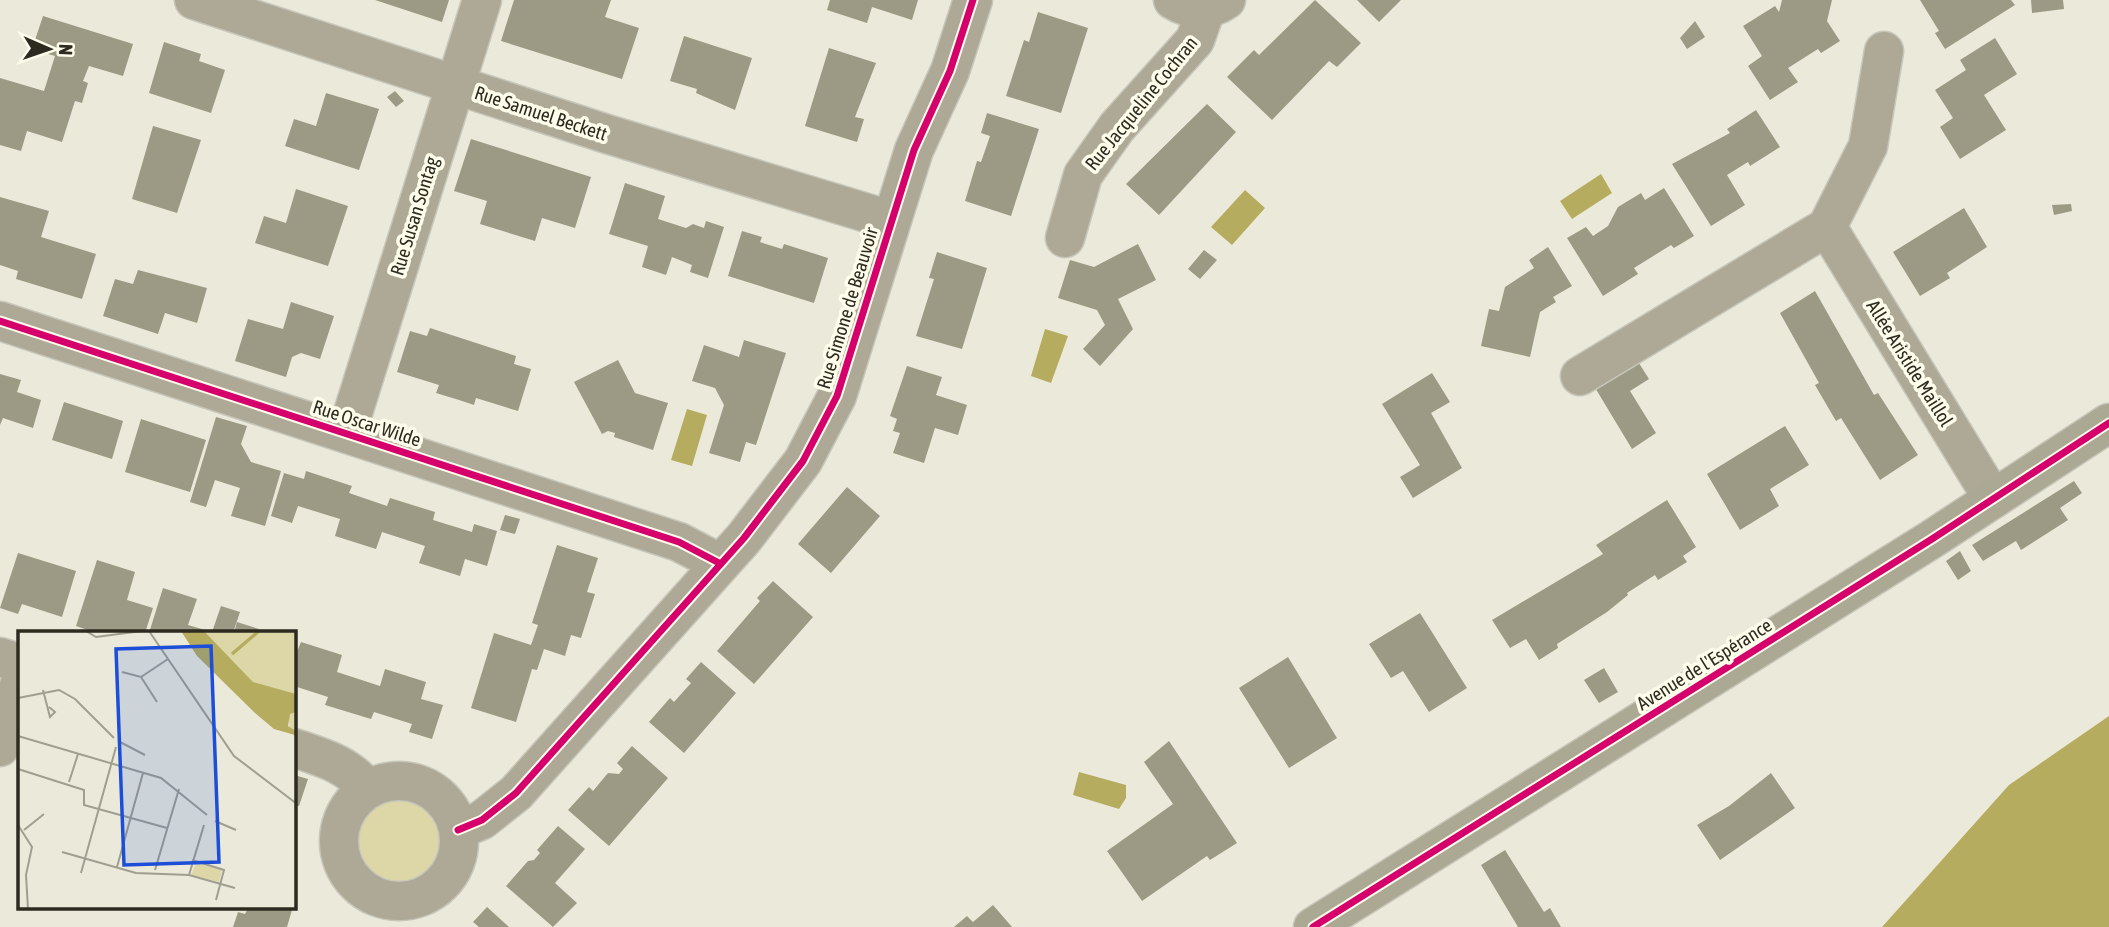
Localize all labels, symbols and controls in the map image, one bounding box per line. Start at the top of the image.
north arrow [14,14,84,84]
street label: Rue Jacqueline Cochran [1080,32,1202,174]
text: N [55,44,77,56]
street label: Rue Samuel Beckett [472,81,610,145]
street label: Rue Susan Sontag [385,153,443,278]
street label: Rue Simone de Beauvoir [812,224,882,391]
street label: Allée Aristide Maillol [1862,296,1958,430]
street label: Rue Oscar Wilde [310,395,424,451]
street label: Avenue de l'Espérance [1632,614,1776,714]
inset map [18,631,296,909]

